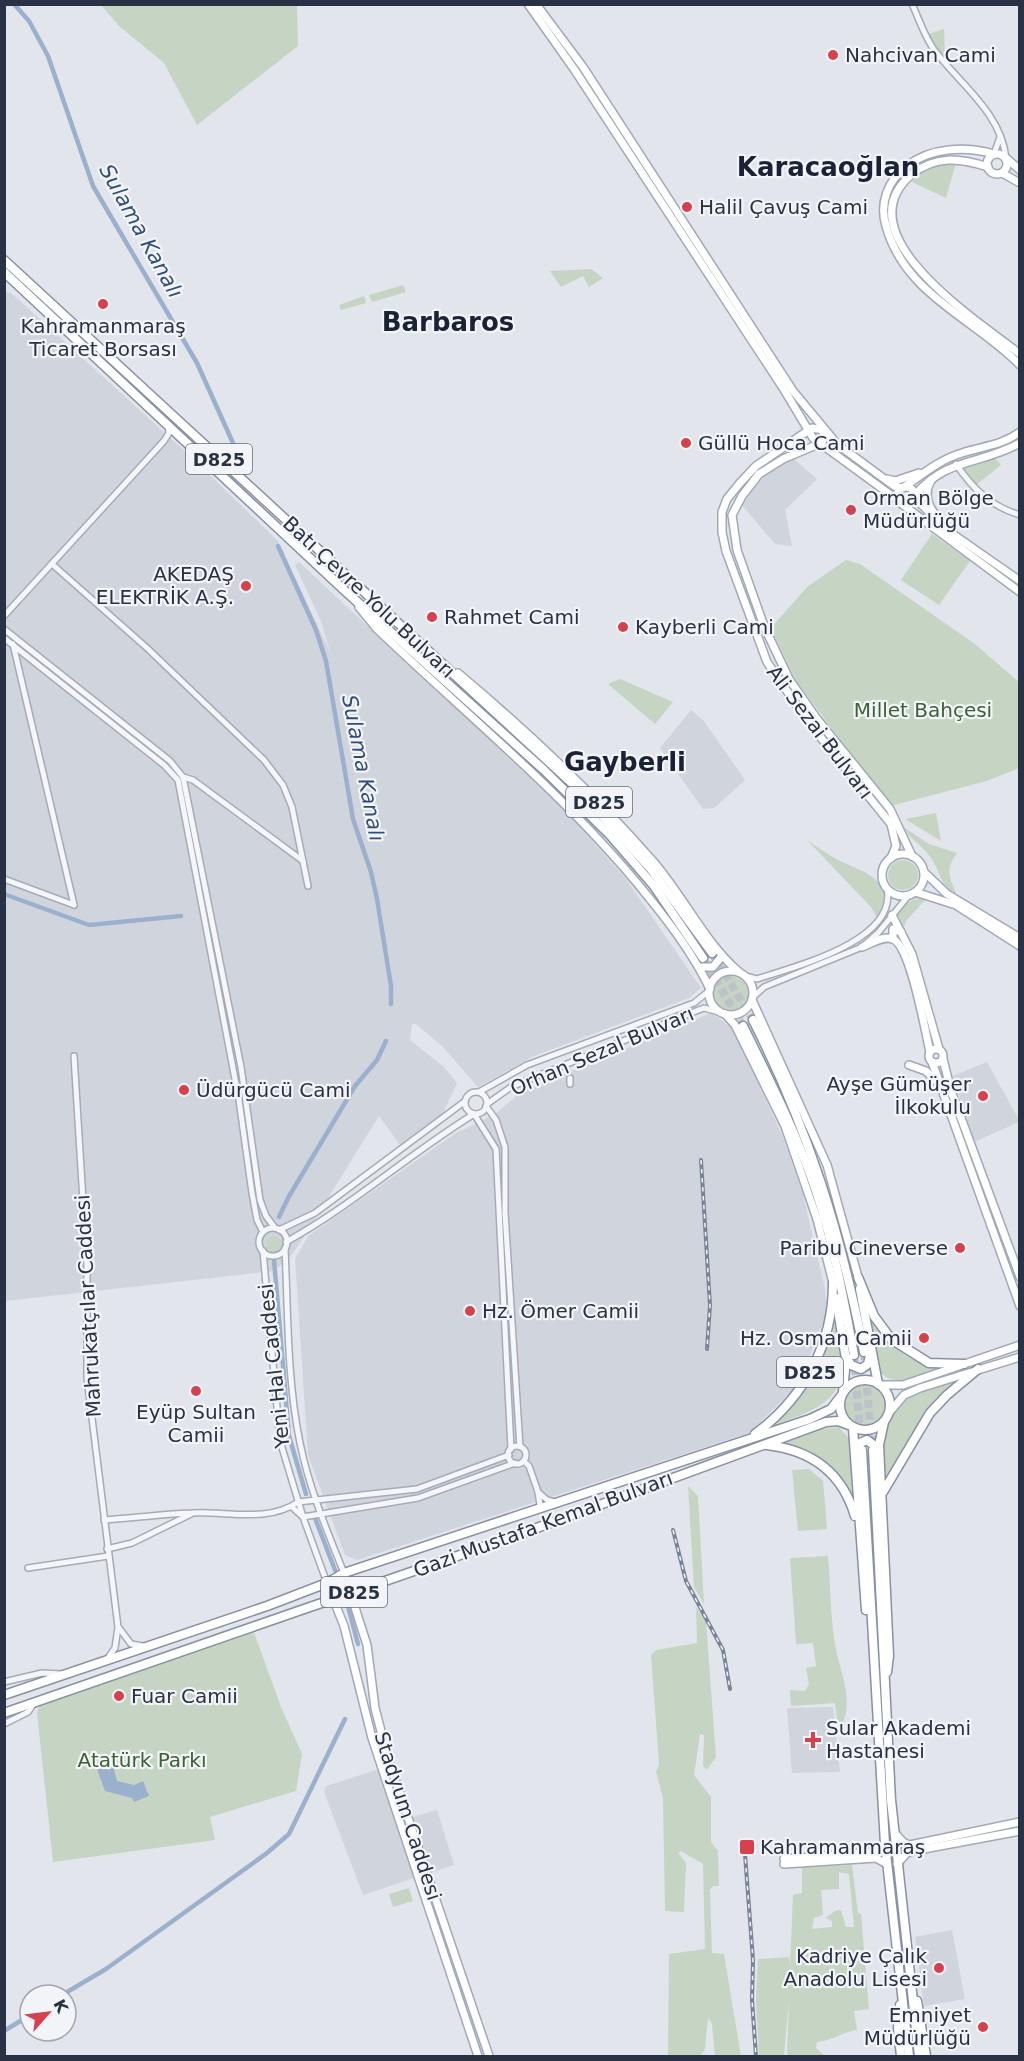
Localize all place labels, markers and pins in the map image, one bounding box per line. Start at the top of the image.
place label: Nahcivan Cami [845,43,996,67]
marker: Nahcivan Cami [826,48,840,62]
place label: Halil Çavuş Cami [699,195,868,219]
marker: Halil Çavuş Cami [680,200,694,214]
marker: Kahramanmaraş Ticaret Borsası [96,297,110,311]
place label: Kahramanmaraş Ticaret Borsası [20,314,186,361]
place label: Güllü Hoca Cami [698,431,864,455]
marker: Güllü Hoca Cami [679,436,693,450]
place label: Orman Bölge Müdürlüğü [863,486,994,533]
marker: Orman Bölge Müdürlüğü [844,503,858,517]
place label: AKEDAŞ ELEKTRİK A.Ş. [96,562,234,609]
marker: AKEDAŞ ELEKTRİK A.Ş. [239,579,253,593]
place label: Rahmet Cami [444,605,580,629]
marker: Rahmet Cami [425,610,439,624]
place label: Kayberli Cami [635,615,774,639]
marker: Kayberli Cami [616,620,630,634]
place label: Ayşe Gümüşer İlkokulu [826,1072,972,1119]
place label: Üdürgücü Cami [196,1078,351,1102]
marker: Üdürgücü Cami [177,1083,191,1097]
marker: Ayşe Gümüşer İlkokulu [976,1089,990,1103]
place label: Paribu Cineverse [779,1236,948,1260]
marker: Paribu Cineverse [953,1241,967,1255]
place label: Hz. Ömer Camii [482,1299,639,1323]
marker: Hz. Ömer Camii [463,1304,477,1318]
place label: Hz. Osman Camii [740,1326,912,1350]
marker: Hz. Osman Camii [917,1331,931,1345]
marker: Eyüp Sultan Camii [189,1384,203,1398]
place label: Eyüp Sultan Camii [136,1400,256,1447]
place label: Fuar Camii [131,1684,238,1708]
marker: Fuar Camii [112,1689,126,1703]
place label: Sular Akademi Hastanesi [826,1716,971,1763]
marker: Sular Akademi Hastanesi [804,1731,822,1749]
place label: Kahramanmaraş [760,1835,925,1859]
marker: Kahramanmaraş [738,1838,756,1856]
place label: Kadriye Çalık Anadolu Lisesi [783,1944,927,1991]
marker: Kadriye Çalık Anadolu Lisesi [932,1961,946,1975]
place label: Emniyet Müdürlüğü [864,2003,971,2050]
marker: Emniyet Müdürlüğü [976,2020,990,2034]

